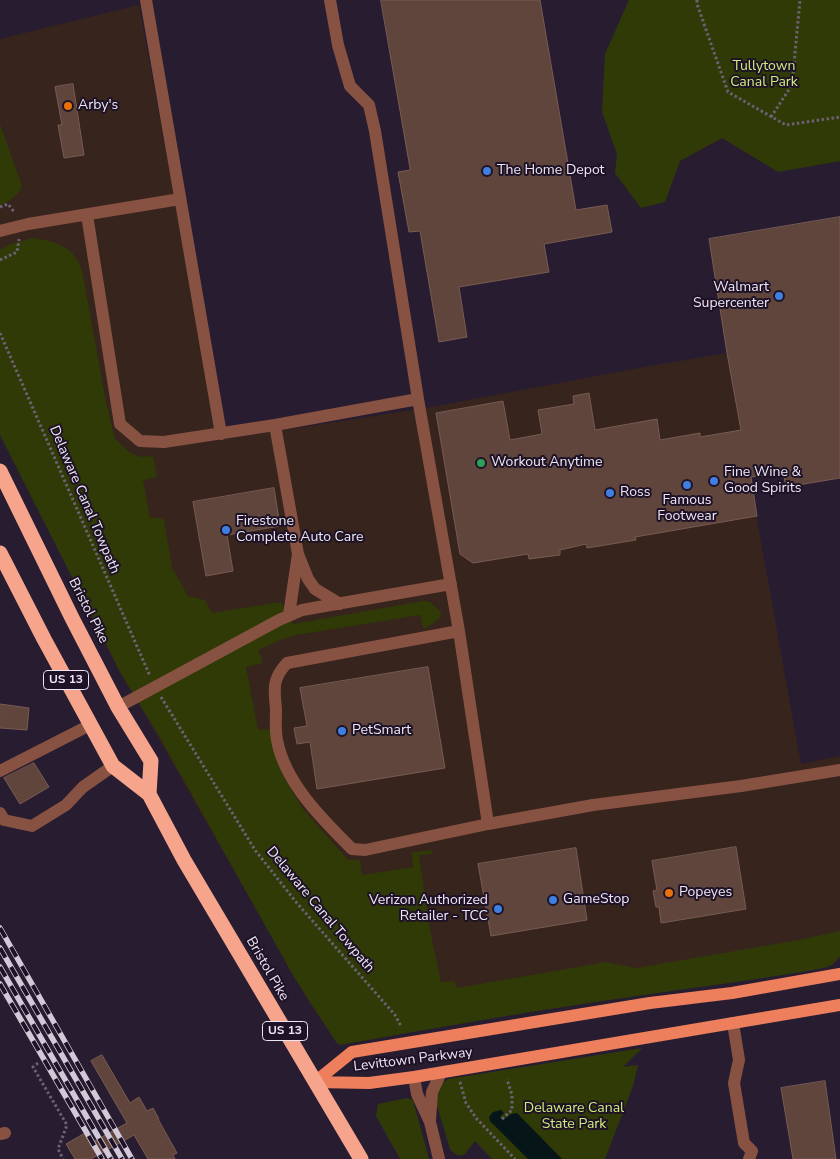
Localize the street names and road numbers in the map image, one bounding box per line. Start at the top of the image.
street label: Delaware Canal Towpath [45,423,123,577]
street label: Bristol Pike [64,576,112,646]
road number: US 13 [44,670,88,690]
street label: Delaware Canal Towpath [262,844,378,976]
street label: Bristol Pike [242,934,292,1004]
road number: US 13 [262,1021,308,1040]
street label: Levittown Parkway [353,1044,473,1076]

